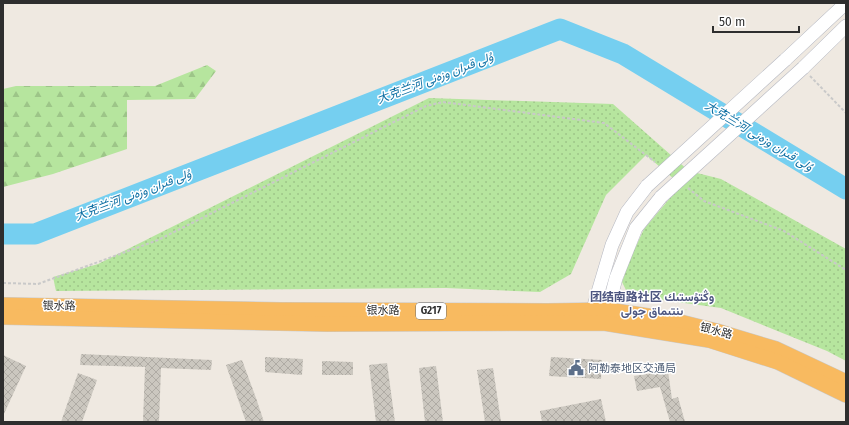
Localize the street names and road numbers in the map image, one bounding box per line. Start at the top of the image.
street label: 银水路 [42,299,76,313]
road number: G217 [416,303,446,319]
street label: 银水路 [367,304,400,317]
street label: 银水路 [698,320,734,342]

